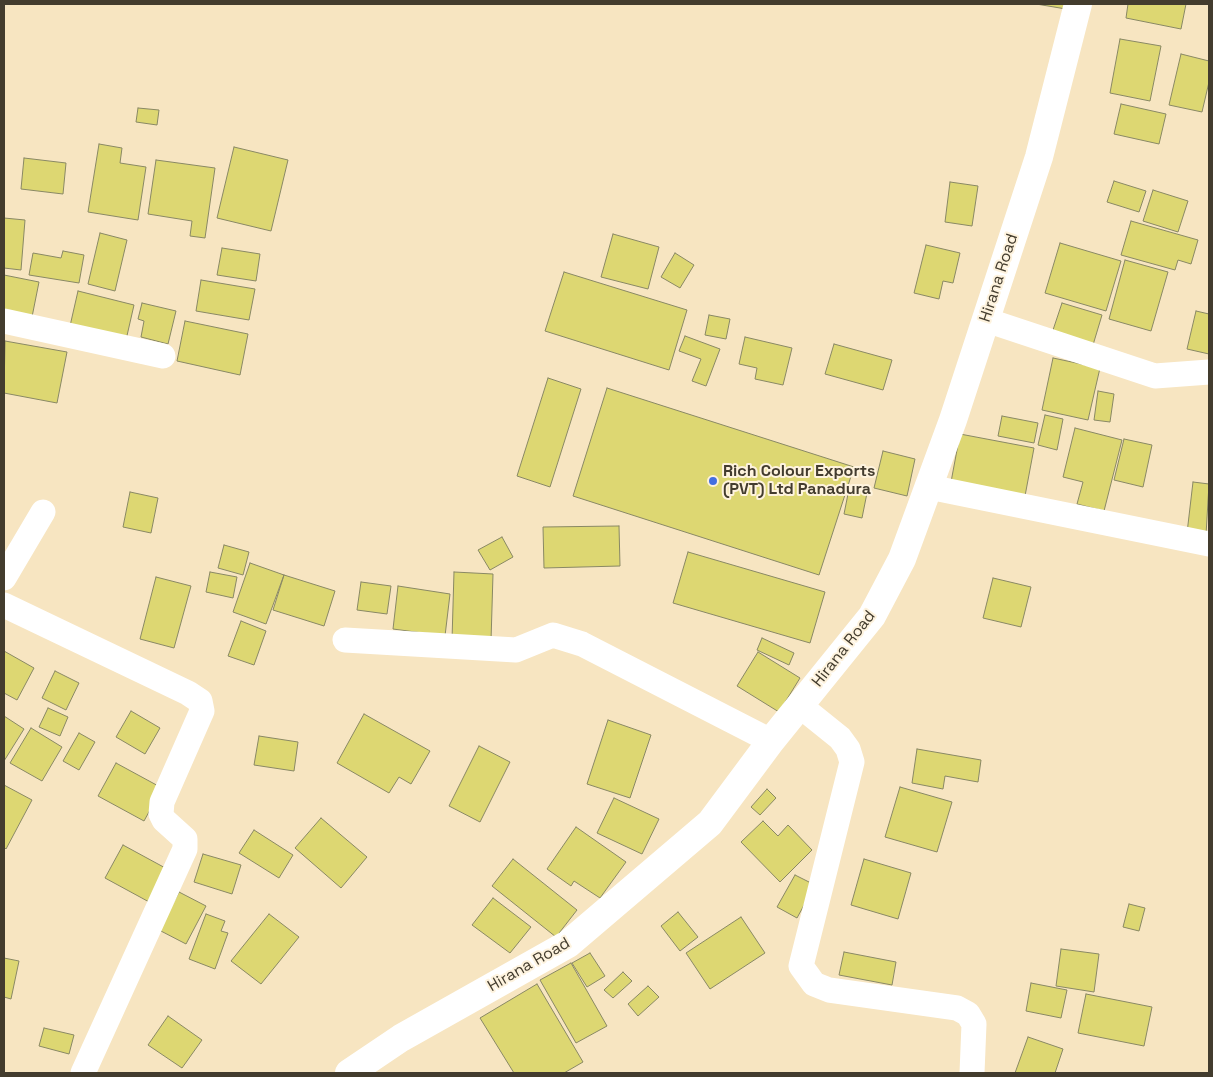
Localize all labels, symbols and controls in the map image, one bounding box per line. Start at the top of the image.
street label: Hirana Road [976,231,1022,325]
place label: Rich Colour Exports (PVT) Ltd Panadura [723,462,875,500]
marker: Rich Colour Exports (PVT) Ltd Panadura [707,475,719,487]
street label: Hirana Road [808,607,880,691]
street label: Hirana Road [484,934,574,996]

